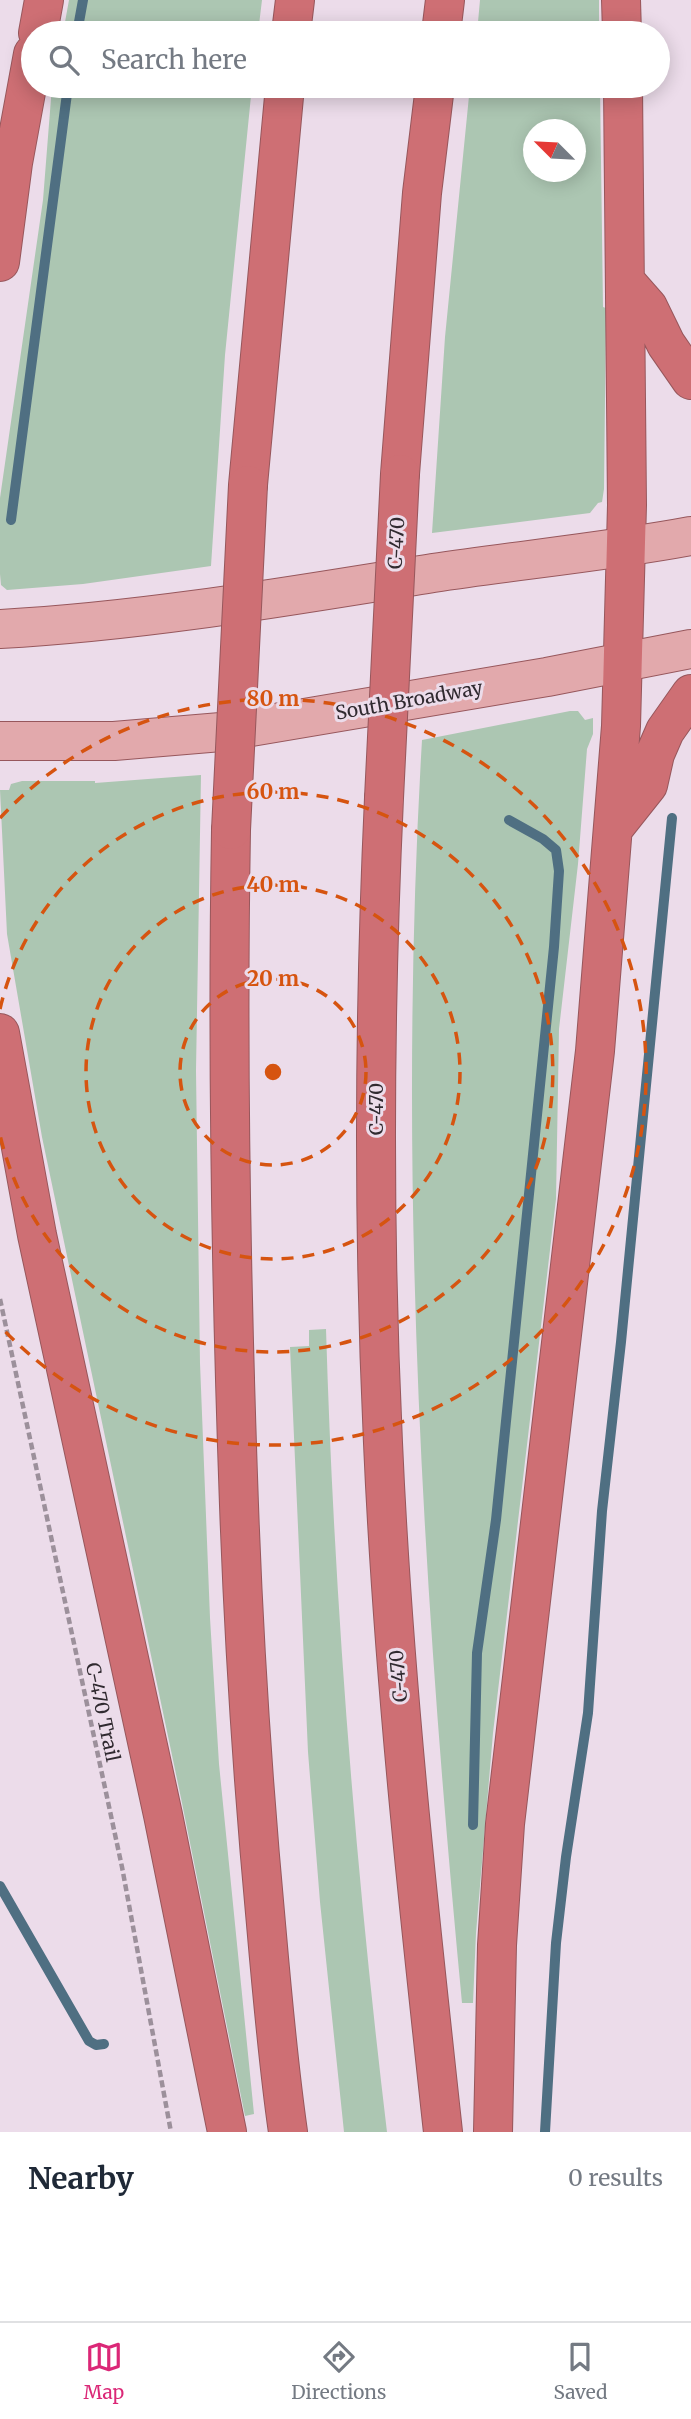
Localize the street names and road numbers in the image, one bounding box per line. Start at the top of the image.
street label: C-470 [383,516,409,570]
street label: South Broadway [333,675,485,725]
street label: C-470 [364,1083,388,1135]
street label: C-470 [384,1649,412,1703]
street label: C-470 Trail [81,1660,125,1764]

